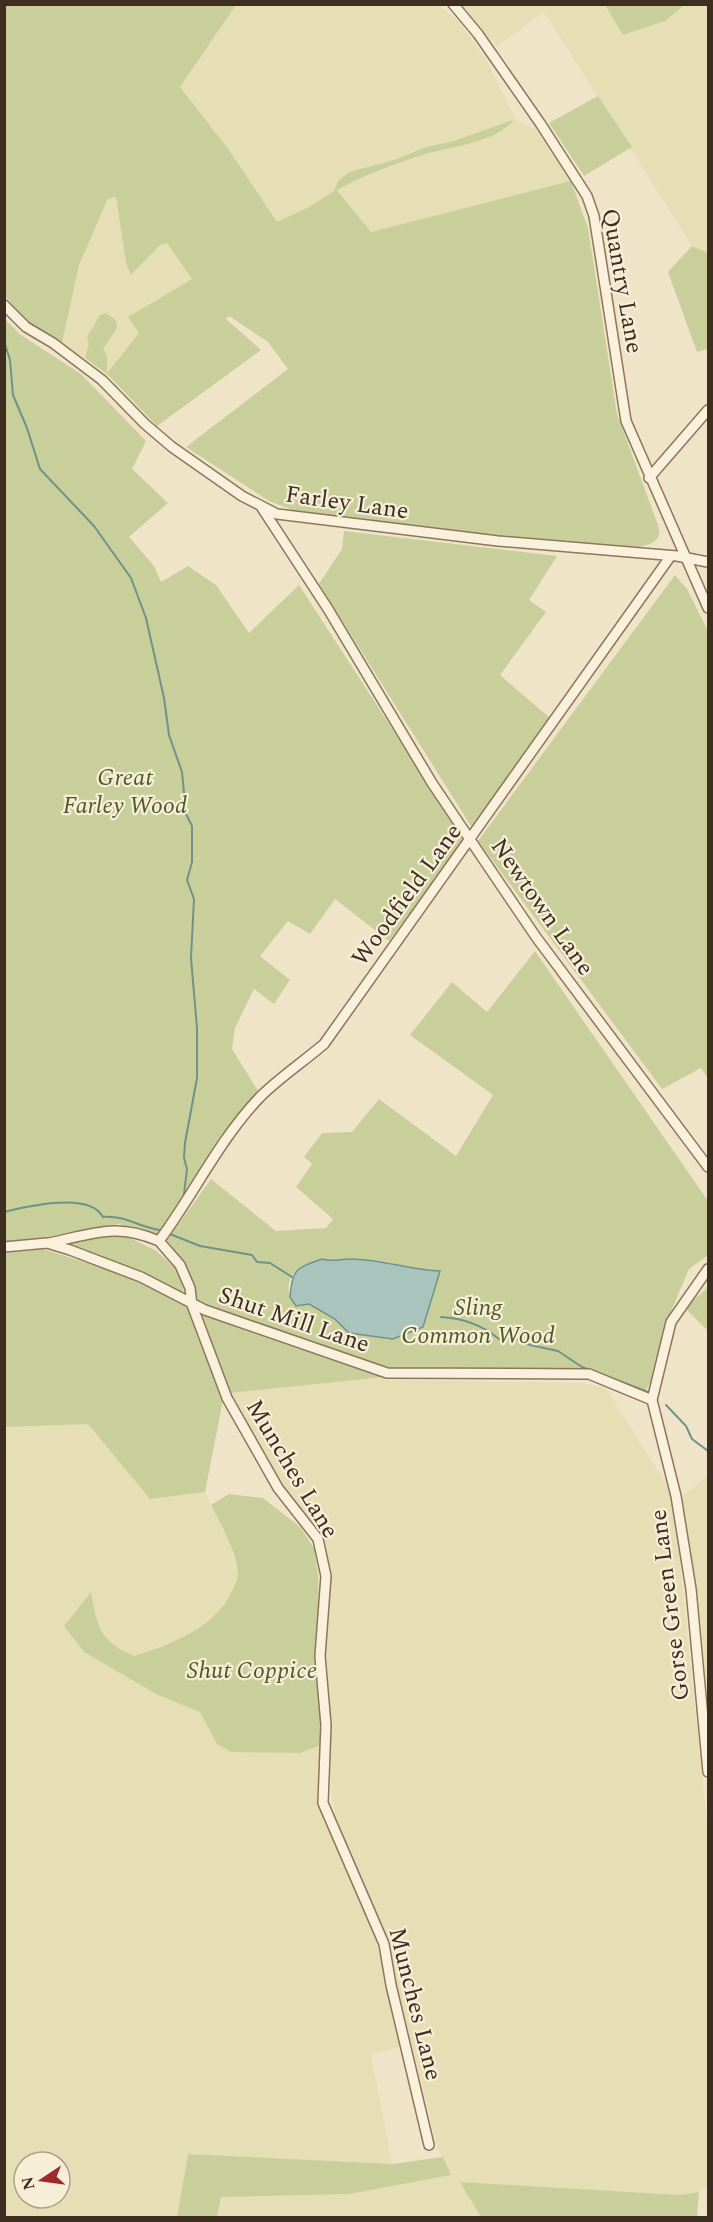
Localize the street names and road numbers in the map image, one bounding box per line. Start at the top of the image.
street label: Quantry Lane [592,206,652,356]
street label: Farley Lane [283,477,411,529]
street label: Woodfield Lane [343,816,471,974]
street label: Newtown Lane [481,831,603,983]
street label: Shut Mill Lane [214,1277,374,1363]
street label: Munches Lane [236,1393,348,1545]
street label: Gorse Green Lane [640,1507,700,1703]
street label: Munches Lane [379,1924,451,2084]

